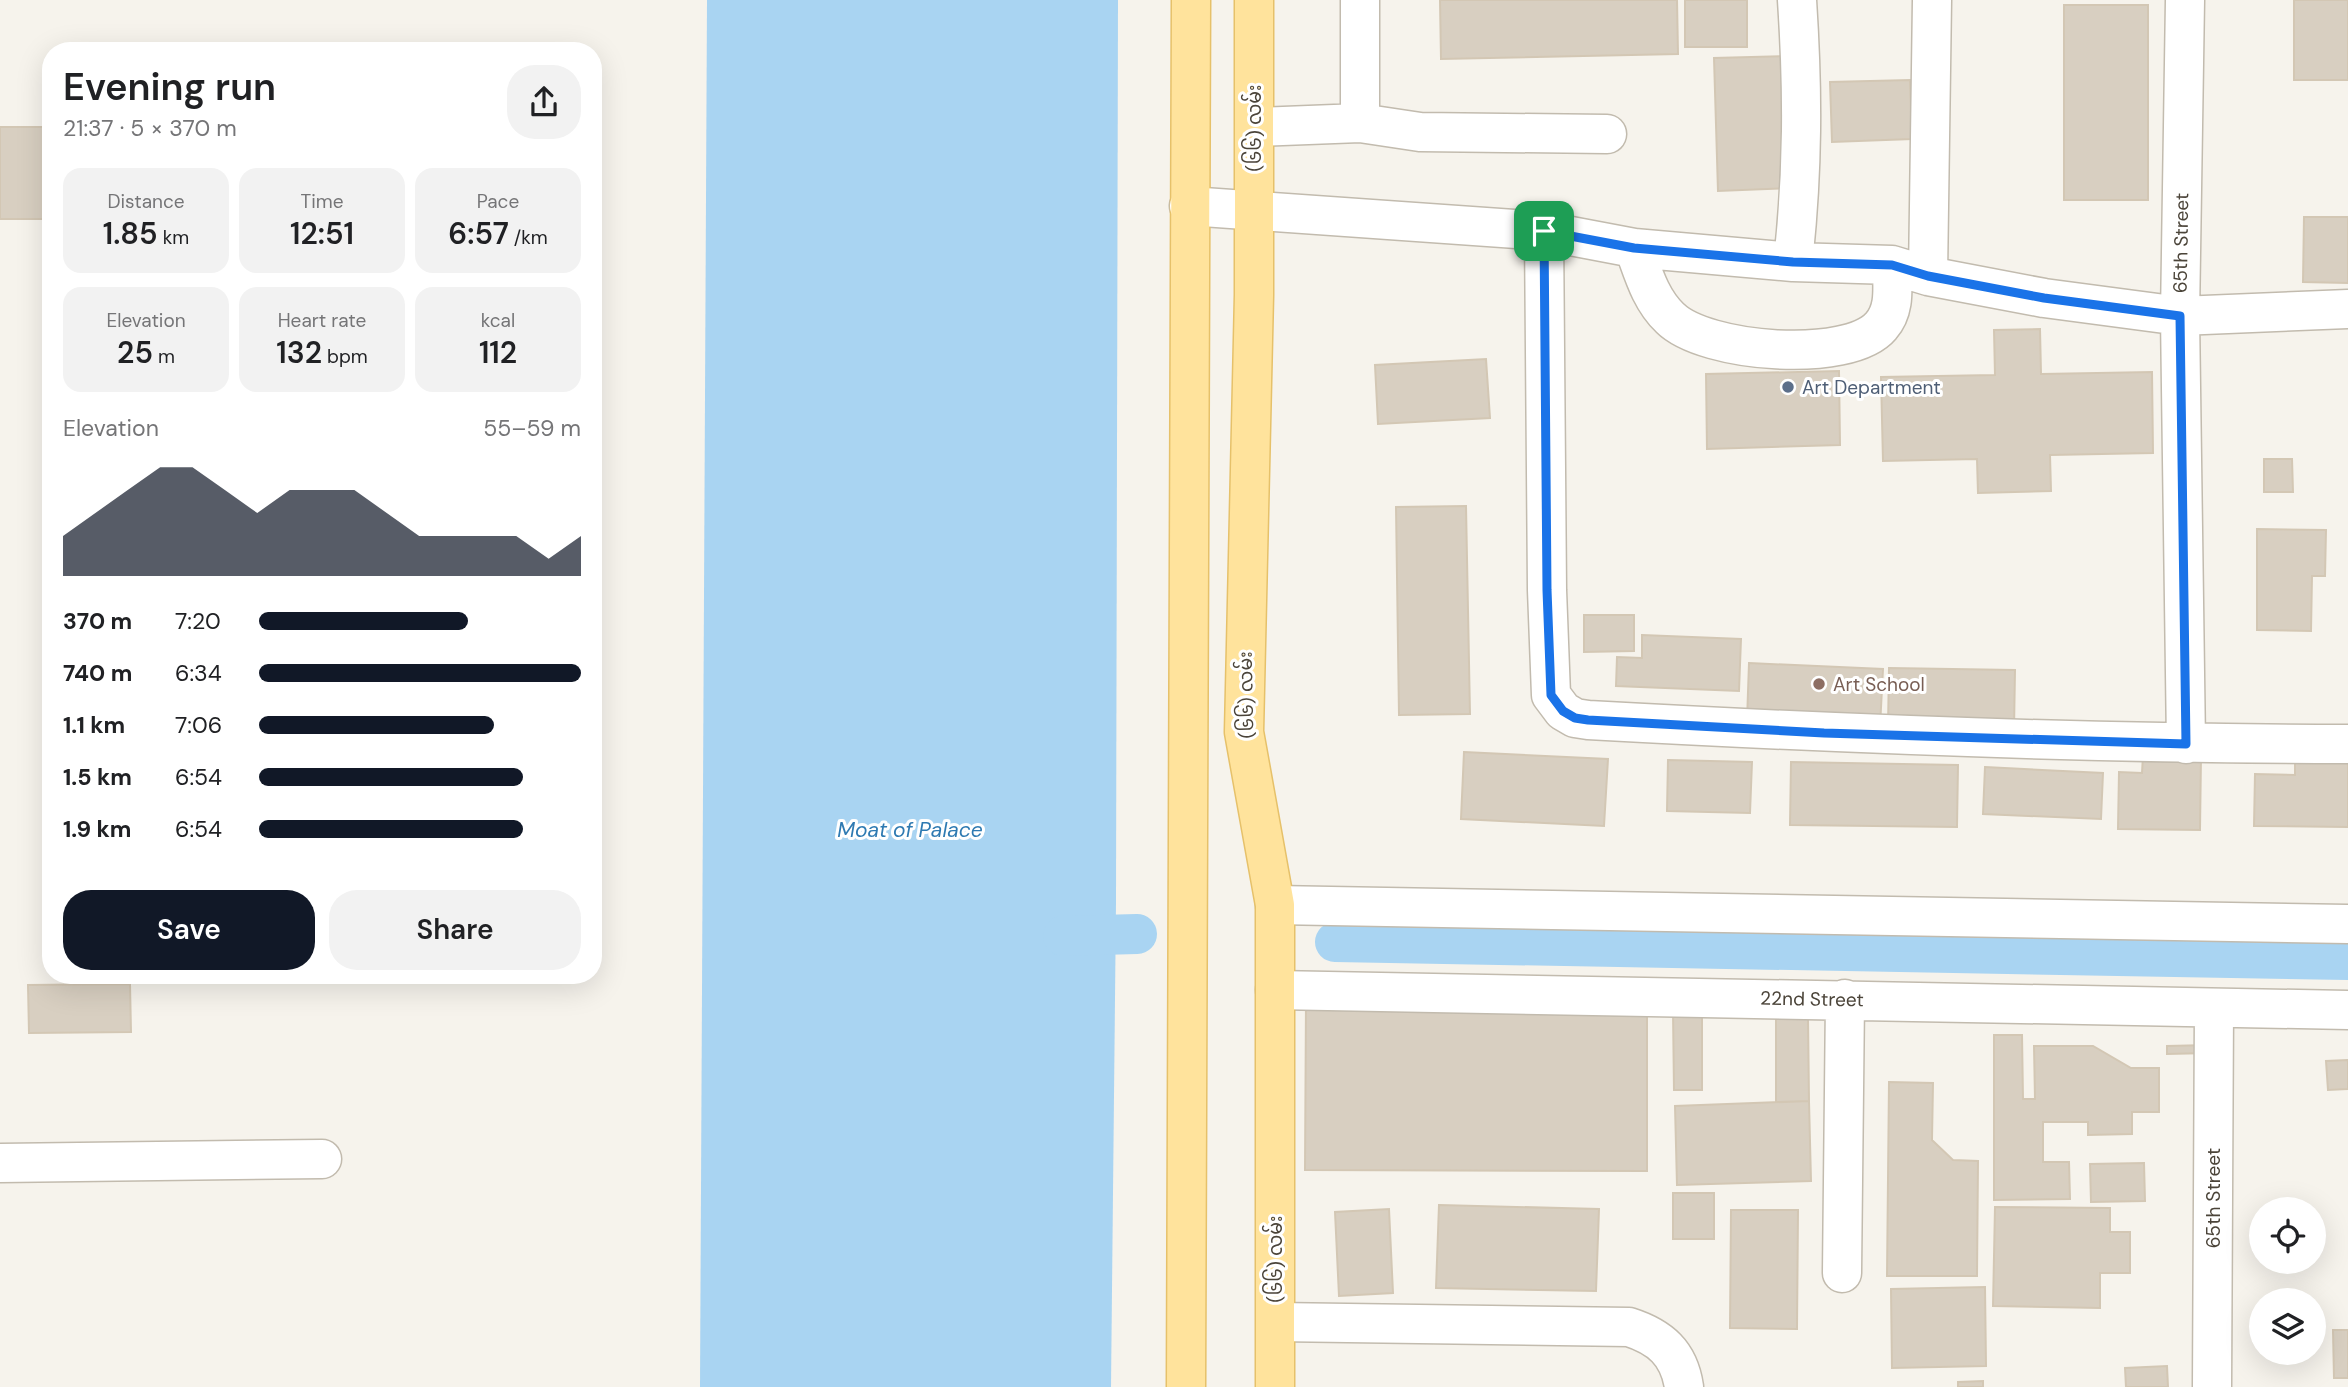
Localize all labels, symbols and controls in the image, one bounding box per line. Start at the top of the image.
text: Evening run [63,62,276,112]
button: share [507,65,581,139]
street label: (၆၆) လမ်း [1240,84,1267,172]
text: 21:37 · 5 × 370 m [63,113,237,143]
text: Distance [107,189,185,214]
text: Time [301,189,343,214]
text: Pace [477,189,519,214]
street label: 65th Street [2168,193,2194,293]
pin [1514,201,1574,261]
icon: arrive [1525,212,1563,250]
text: 1.85 [103,214,158,253]
text: 12:51 [290,214,354,253]
text: 6:57 [448,214,509,253]
text: km [158,225,189,250]
text: /km [509,225,548,250]
text: Elevation [106,308,186,333]
text: Heart rate [278,308,366,333]
text: kcal [481,308,515,333]
text: 25 [117,333,153,372]
text: 132 [276,333,322,372]
text: 112 [479,333,517,372]
text: m [153,344,175,369]
text: bpm [322,344,368,369]
place label: Art Department [1802,375,1941,400]
marker: Art Department [1780,379,1796,395]
text: Elevation [63,413,159,443]
text: 55–59 m [483,413,581,443]
text: 370 m [63,606,132,636]
text: 7:20 [175,606,221,636]
street label: (၆၆) လမ်း [1231,651,1259,739]
text: 740 m [63,658,132,688]
text: 6:34 [175,658,222,688]
place label: Art School [1833,672,1925,697]
marker: Art School [1811,676,1827,692]
text: 1.1 km [63,710,125,740]
text: 7:06 [175,710,222,740]
text: 1.5 km [63,762,132,792]
text: 6:54 [175,762,222,792]
text: 1.9 km [63,814,131,844]
text: 6:54 [175,814,222,844]
water label: Moat of Palace [837,816,983,844]
button: Save [63,890,315,970]
button: Share [329,890,581,970]
street label: 22nd Street [1760,986,1864,1012]
street label: 65th Street [2201,1148,2226,1248]
map controls [2249,1197,2326,1365]
button: locate [2249,1197,2326,1274]
street label: (၆၆) လမ်း [1261,1215,1288,1303]
button: layers [2249,1288,2326,1365]

